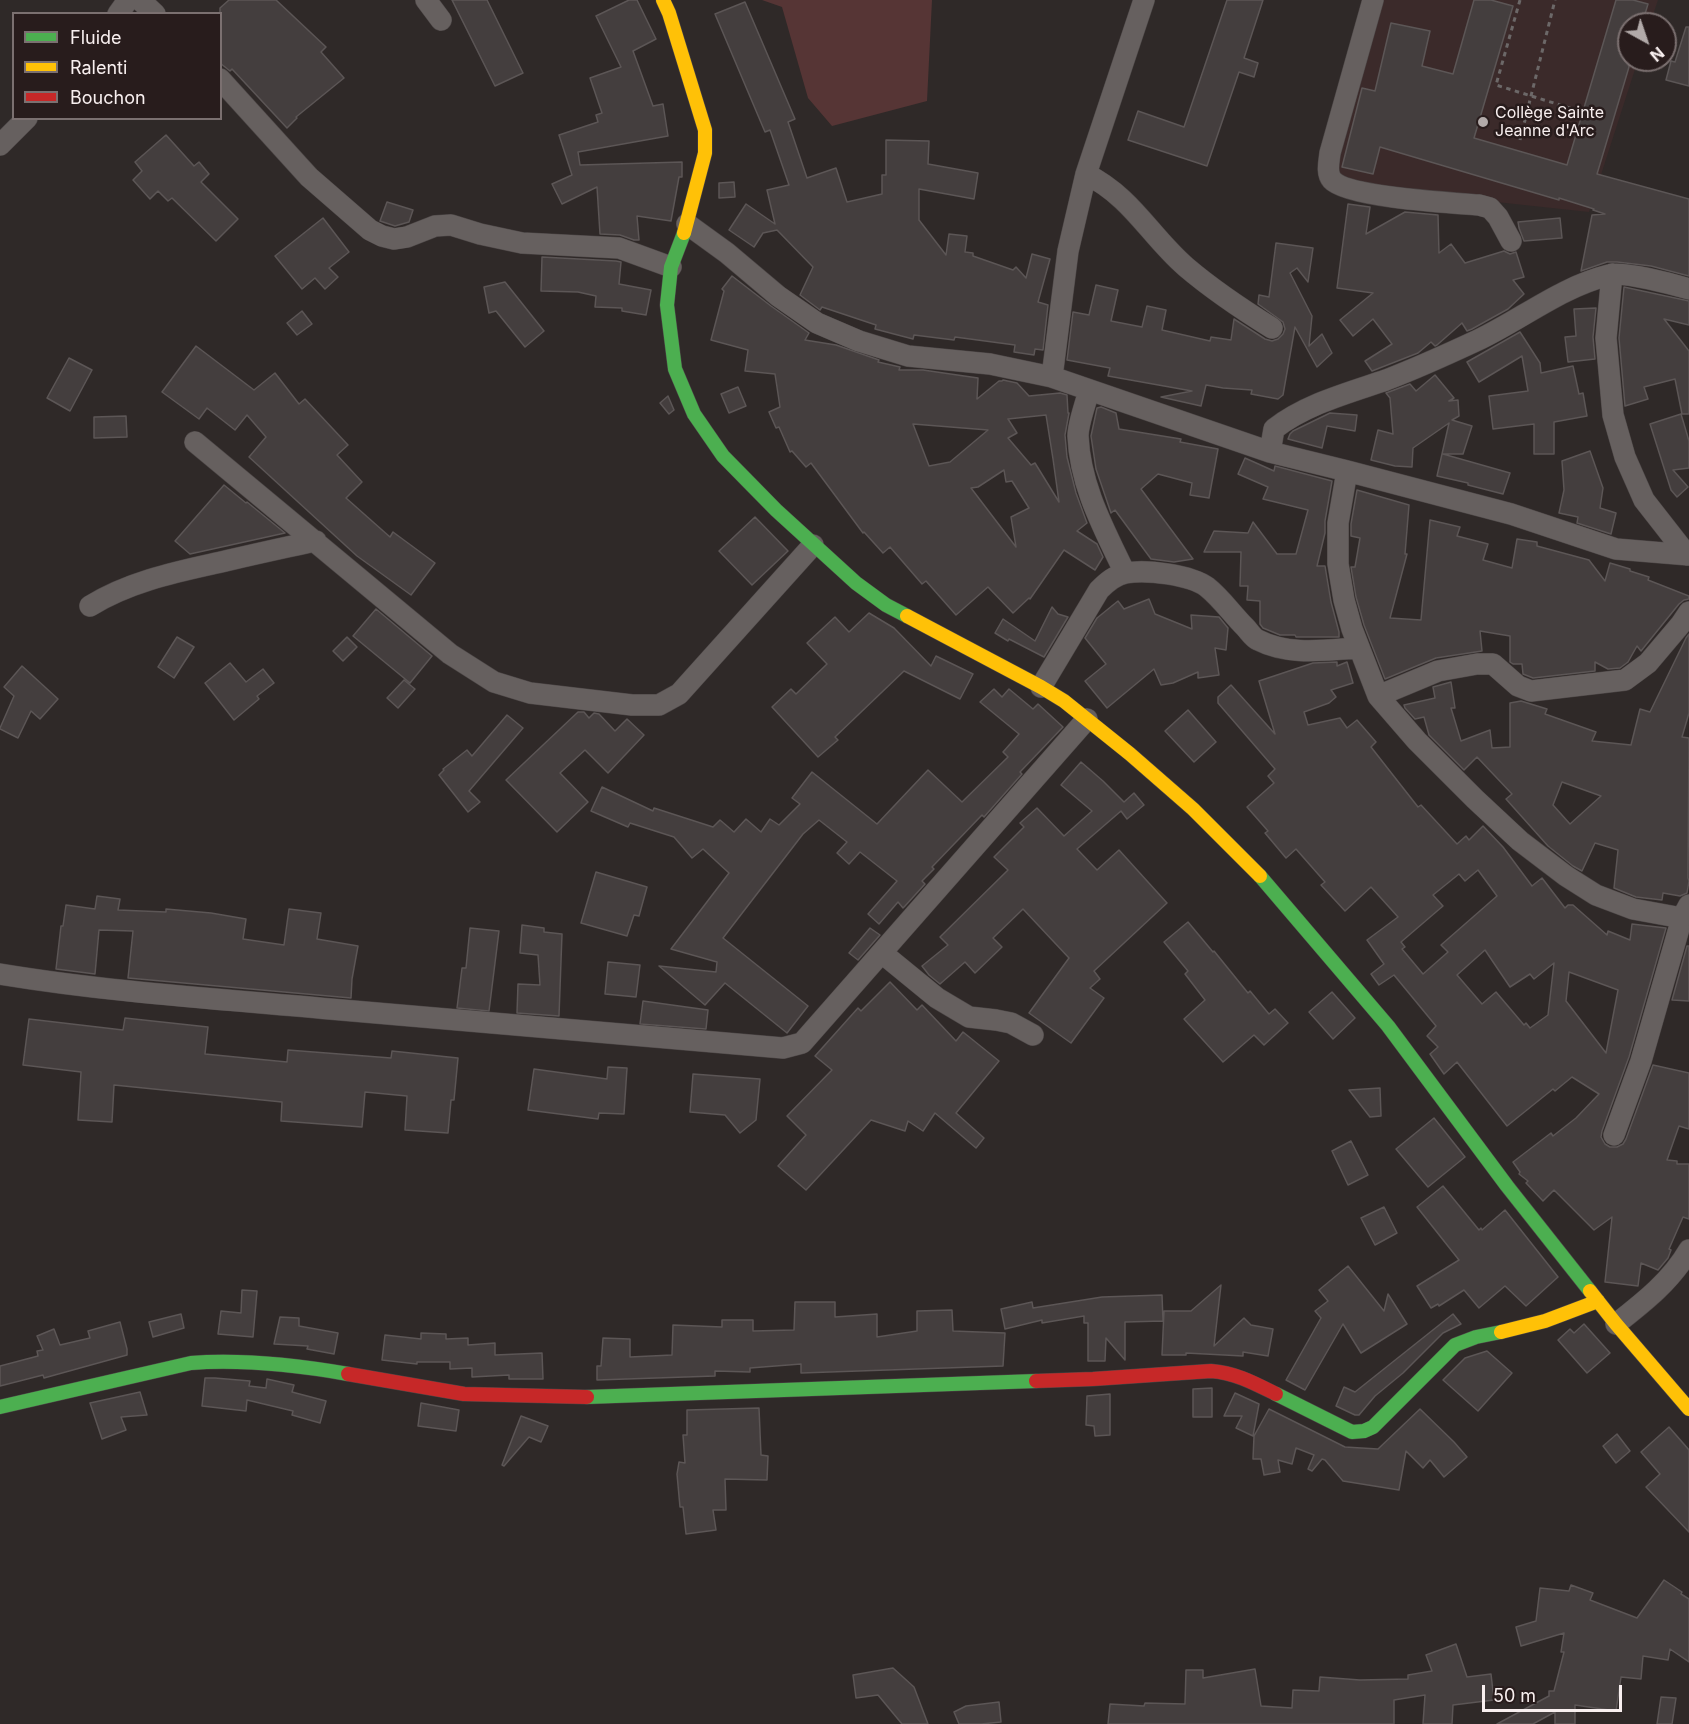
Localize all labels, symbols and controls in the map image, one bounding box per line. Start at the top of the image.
legend [12,12,222,120]
north arrow [1617,12,1677,72]
text: Fluide [70,27,122,48]
text: N [1646,43,1668,66]
text: Ralenti [70,57,127,78]
text: Bouchon [70,87,146,108]
place label: Collège Sainte Jeanne d'Arc [1495,103,1604,141]
marker: Collège Sainte Jeanne d'Arc [1476,115,1490,129]
scale bar [1485,1673,1624,1711]
text: 50 m [1493,1685,1536,1706]

